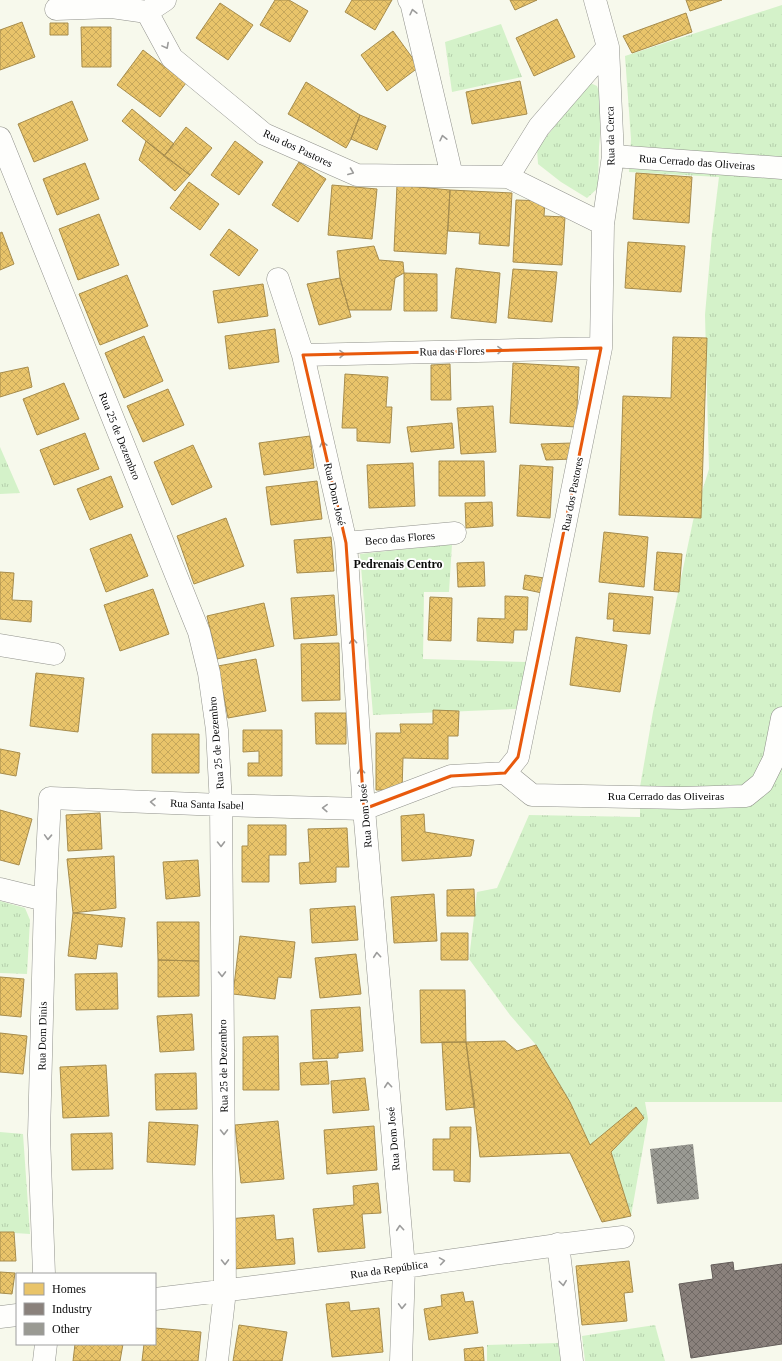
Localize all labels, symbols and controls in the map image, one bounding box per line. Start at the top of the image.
one-way arrow [410,8,418,15]
one-way arrow [161,42,168,49]
street label: Rua da Cerca [603,106,617,166]
street label: Rua dos Pastores [261,127,335,169]
one-way arrow [439,135,447,141]
street label: Rua Cerrado das Oliveiras [639,152,755,172]
one-way arrow [348,168,355,176]
street label: Rua das Flores [419,344,485,358]
one-way arrow [497,346,503,354]
one-way arrow [339,350,345,358]
street label: Rua 25 de Dezembro [97,391,143,482]
one-way arrow [319,440,328,447]
street label: Rua dos Pastores [559,456,585,532]
street label: Rua Dom José [322,461,348,527]
street label: Beco das Flores [364,529,436,547]
district label: Pedrenais Centro [353,557,443,571]
one-way arrow [348,638,357,644]
street label: Rua 25 de Dezembro [206,696,226,790]
one-way arrow [357,767,366,774]
street label: Rua Dom José [356,783,374,848]
street label: Rua Cerrado das Oliveiras [608,790,724,802]
street label: Rua Santa Isabel [170,797,244,811]
one-way arrow [150,798,156,807]
one-way arrow [322,804,328,812]
one-way arrow [44,834,52,840]
one-way arrow [217,841,225,847]
one-way arrow [372,952,381,958]
one-way arrow [218,971,227,977]
street label: Rua Dom Dinis [35,1001,49,1071]
street label: Rua 25 de Dezembro [216,1019,230,1113]
one-way arrow [384,1082,393,1088]
street label: Rua Dom José [384,1106,402,1171]
one-way arrow [220,1129,228,1135]
one-way arrow [396,1225,405,1231]
one-way arrow [439,1257,445,1266]
street label: Rua da República [349,1258,429,1280]
one-way arrow [221,1259,229,1265]
legend [16,1273,156,1345]
one-way arrow [558,1280,567,1286]
text: Homes [52,1282,86,1296]
text: Industry [52,1302,92,1316]
one-way arrow [398,1303,407,1309]
text: Other [52,1322,79,1336]

